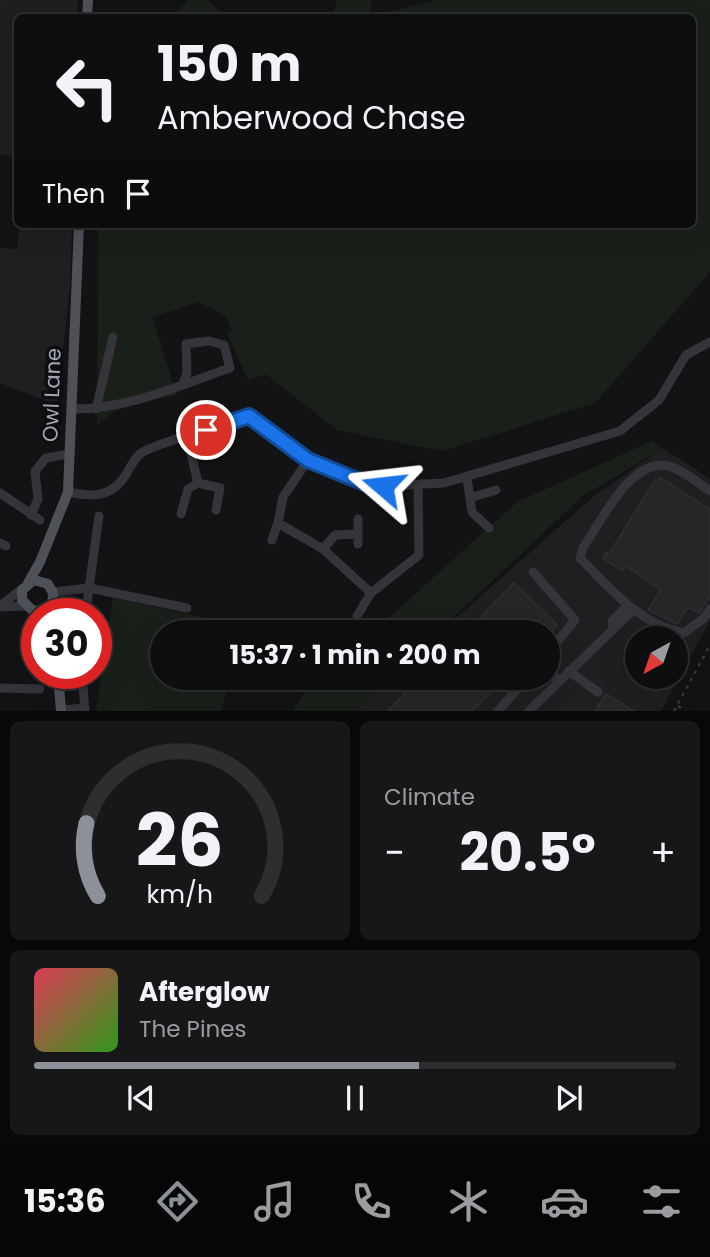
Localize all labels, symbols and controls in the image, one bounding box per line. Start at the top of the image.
text: 150 m [157,30,302,98]
icon: left [42,42,133,133]
text: Amberwood Chase [157,95,466,140]
icon: arrive [119,175,157,213]
text: Then [42,176,105,212]
street label: Owl Lane [35,347,68,443]
pin [176,400,236,460]
icon: arrive [187,411,225,449]
position arrow [346,449,420,523]
speed limit sign: 30 [21,598,112,689]
north arrow [625,626,688,690]
map controls [625,626,688,689]
text: 15:37 · 1 min · 200 m [229,637,481,673]
text: Climate [384,781,475,813]
text: 26 [136,791,224,892]
text: 20.5° [459,816,596,889]
text: − [384,826,405,879]
text: + [650,826,676,879]
text: km/h [147,877,213,912]
text: Afterglow [139,974,270,1010]
text: The Pines [139,1013,247,1045]
icon: previous [122,1079,160,1117]
icon: pause [336,1079,374,1117]
icon: next [550,1079,588,1117]
icon: directions [153,1177,202,1226]
icon: music [250,1177,299,1226]
icon: phone [347,1177,396,1226]
icon: climate [444,1177,493,1226]
icon: car [540,1177,589,1226]
icon: filters [637,1177,686,1226]
text: 15:36 [24,1178,106,1223]

